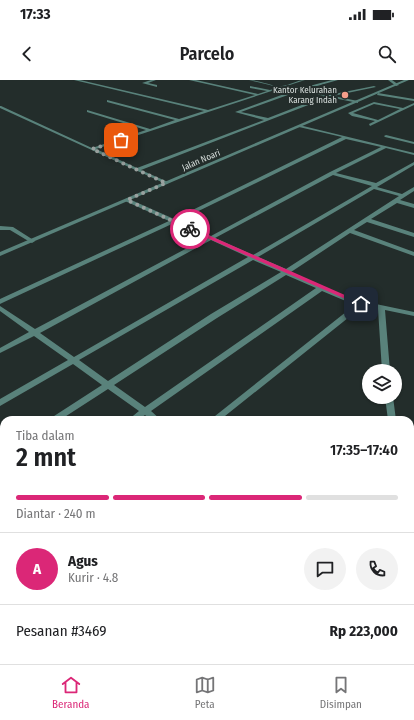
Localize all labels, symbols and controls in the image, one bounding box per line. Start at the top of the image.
text: 17:33 [20,5,51,23]
icon: back [16,43,38,65]
text: Parcelo [180,43,234,65]
icon: search [376,43,398,65]
place label: Kantor Kelurahan Karang Indah [273,85,337,105]
marker: Kantor Kelurahan Karang Indah [340,90,350,100]
pin [104,123,138,157]
icon: bag [110,129,132,151]
street label: Jalan Noari [180,148,222,172]
courier [170,209,210,249]
icon: bike [179,218,201,240]
pin [344,287,378,321]
icon: home [350,293,372,315]
map controls [362,364,402,404]
button: layers [362,364,402,404]
text: Tiba dalam [16,428,74,443]
text: 17:35–17:40 [330,441,398,459]
text: 2 mnt [16,442,76,473]
text: Diantar · 240 m [16,506,96,521]
button: chat [304,548,346,590]
button: phone [356,548,398,590]
text: Agus [68,552,98,570]
text: A [33,560,41,578]
text: Kurir · 4.8 [68,570,118,585]
text: Pesanan #3469 [16,622,107,640]
text: Rp 223,000 [330,622,398,640]
tab: Beranda [52,674,90,711]
tab: Peta [194,674,216,711]
tab: Disimpan [320,674,362,711]

